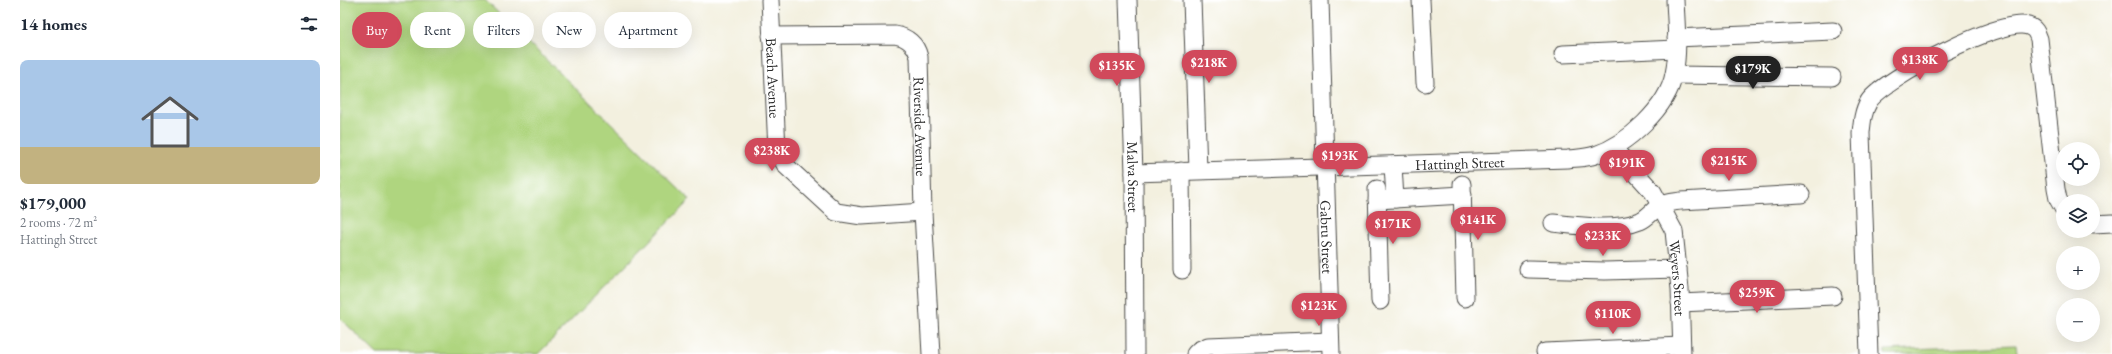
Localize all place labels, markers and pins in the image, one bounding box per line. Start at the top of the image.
pin: $138K [1892,47,1948,81]
pin: $218K [1181,50,1237,84]
pin: $135K [1089,53,1145,87]
pin: $179K [1725,56,1781,90]
pin: $238K [744,138,800,172]
pin: $193K [1312,143,1368,177]
pin: $215K [1701,148,1757,182]
pin: $191K [1599,150,1655,184]
pin: $141K [1450,207,1506,241]
pin: $171K [1365,211,1421,245]
pin: $233K [1575,223,1631,257]
pin: $259K [1729,280,1785,314]
pin: $123K [1291,293,1347,327]
pin: $110K [1585,301,1641,335]

